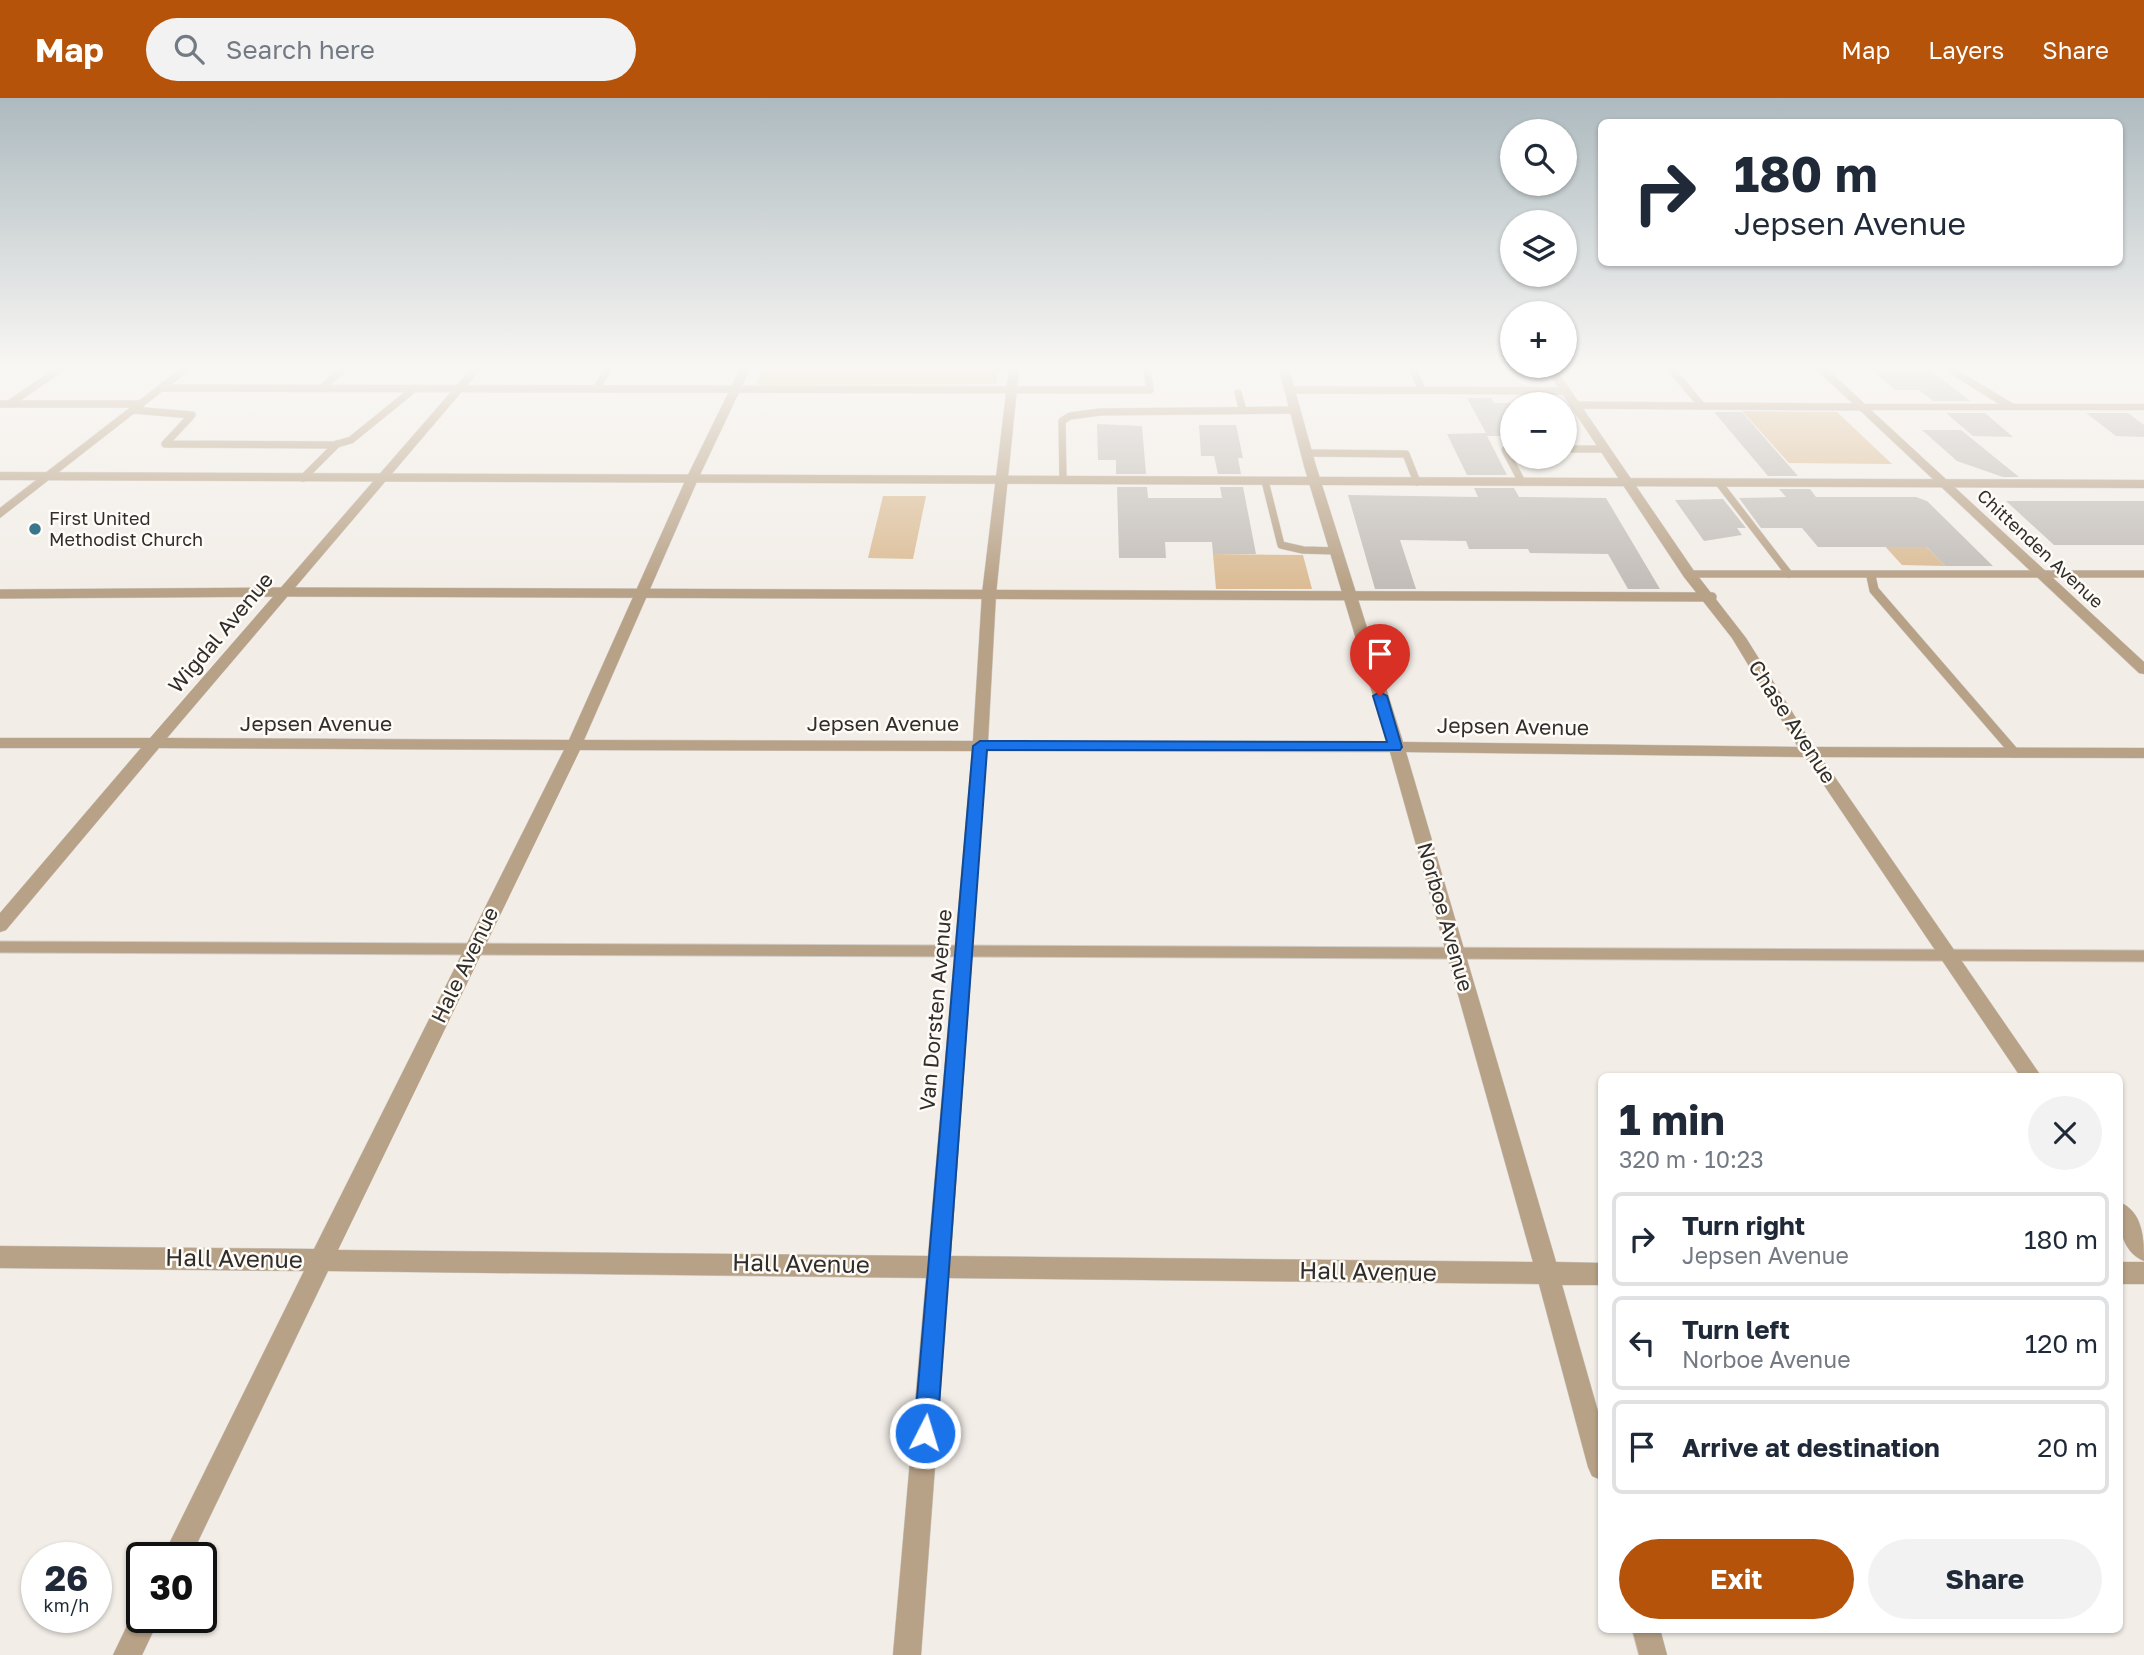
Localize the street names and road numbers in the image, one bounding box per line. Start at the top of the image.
street label: Chittenden Avenue [1973,484,2108,612]
street label: Wigdal Avenue [162,567,278,698]
street label: Chase Avenue [1743,655,1842,788]
street label: Jepsen Avenue [240,710,392,736]
street label: Jepsen Avenue [807,710,959,736]
street label: Jepsen Avenue [1437,712,1589,740]
street label: Norboe Avenue [1412,839,1480,994]
street label: Hale Avenue [425,902,503,1027]
street label: Van Dorsten Avenue [913,908,957,1112]
street label: Hall Avenue [165,1242,303,1273]
street label: Hall Avenue [732,1247,870,1278]
street label: Hall Avenue [1299,1255,1437,1286]

